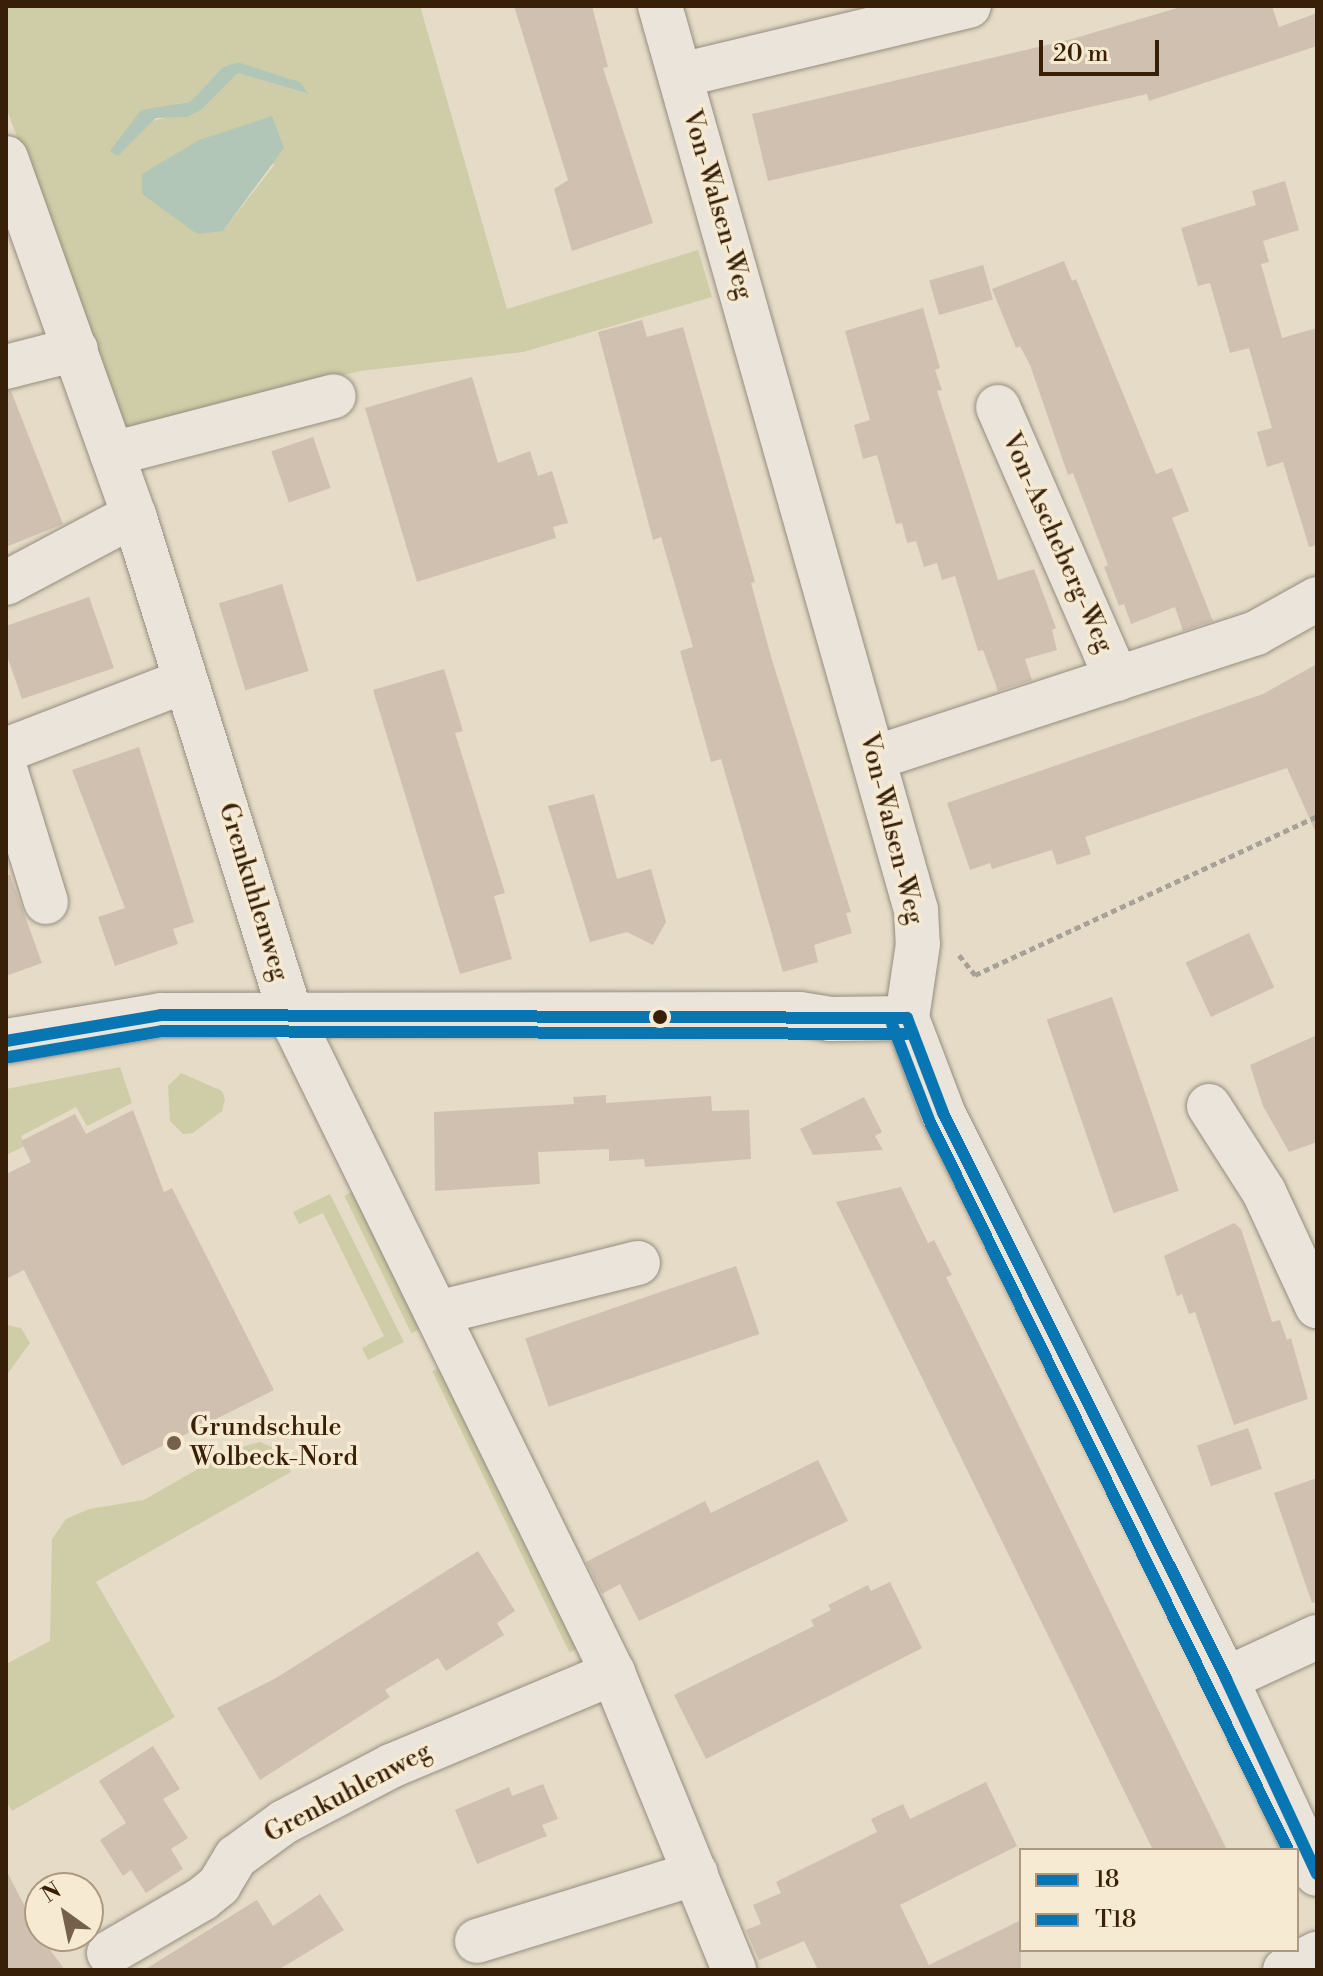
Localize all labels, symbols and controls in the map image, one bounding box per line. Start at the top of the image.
scale bar [1043,24,1163,74]
text: 20 m [1053,39,1109,69]
street label: Von-Walsen-Weg [675,107,759,303]
street label: Von-Ascheberg-Weg [995,428,1119,658]
street label: Von-Walsen-Weg [852,730,930,928]
street label: Grenkuhlenweg [211,799,295,985]
unlabelled marker [652,1009,668,1025]
place label: Grundschule Wolbeck-Nord [190,1412,358,1474]
marker: Grundschule Wolbeck-Nord [165,1434,183,1452]
street label: Grenkuhlenweg [259,1736,437,1850]
legend [1019,1848,1299,1952]
text: 18 [1095,1865,1120,1895]
north arrow [24,1872,104,1952]
text: N [37,1877,66,1909]
text: T18 [1095,1905,1137,1935]

